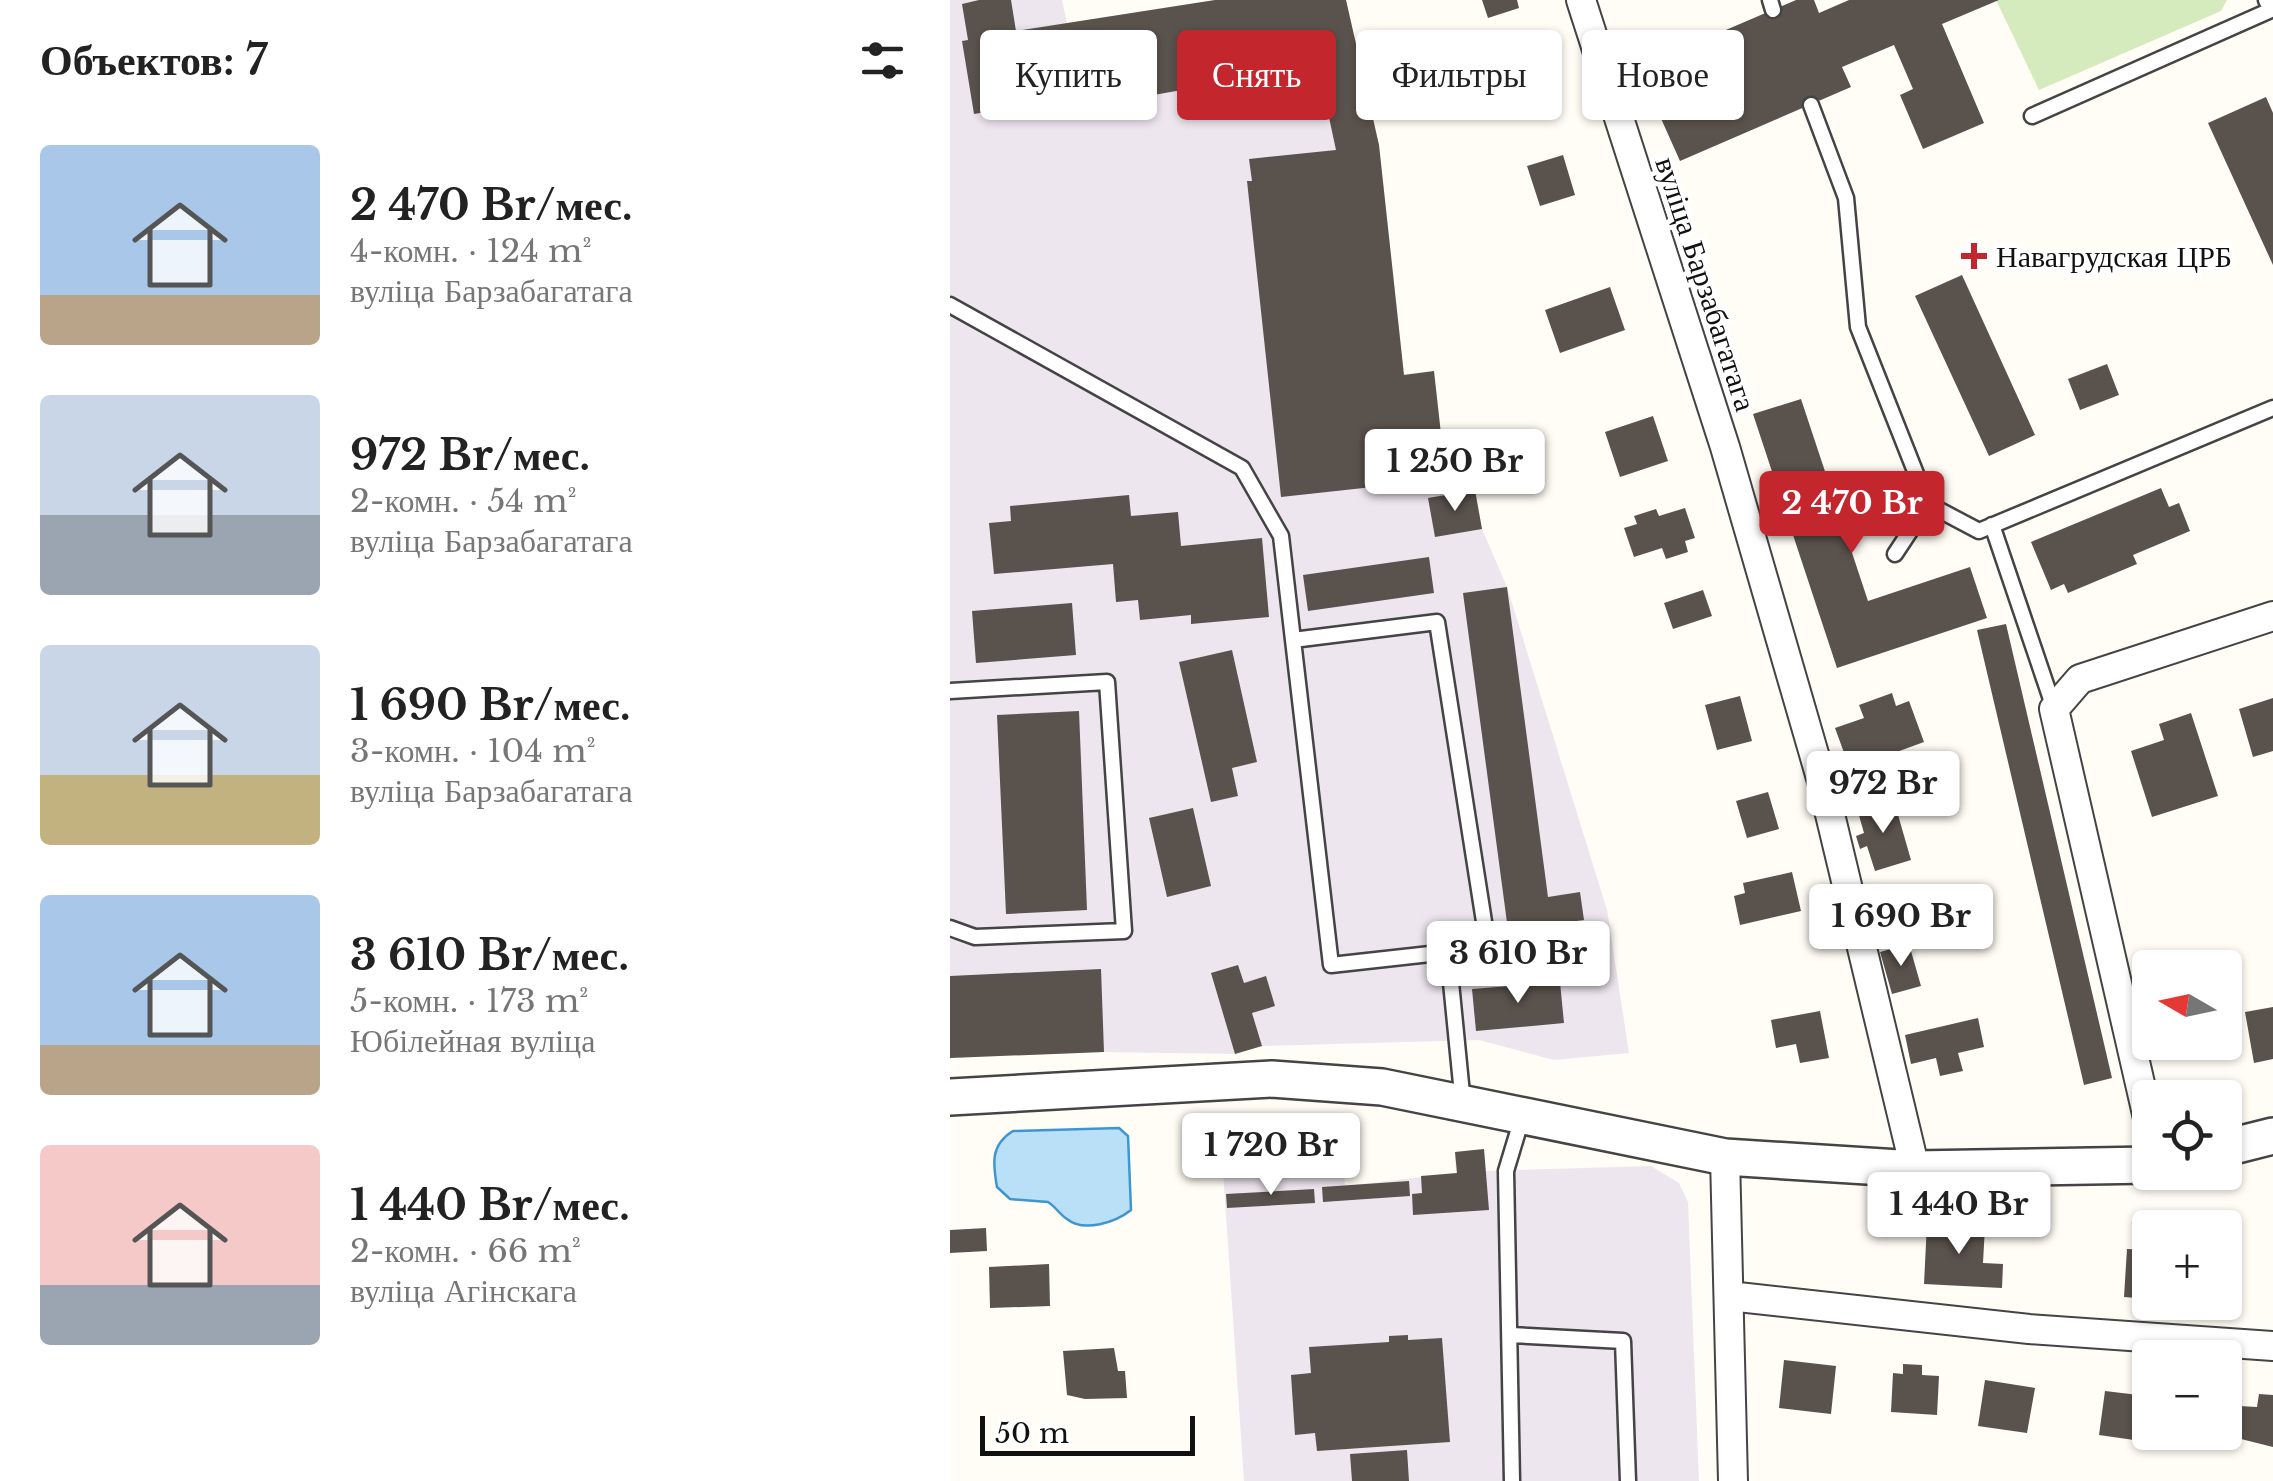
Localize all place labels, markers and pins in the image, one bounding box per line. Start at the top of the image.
place label: Навагрудская ЦРБ [1996,238,2232,275]
marker: Навагрудская ЦРБ [1961,243,1987,269]
pin: 1 250 Br [1352,429,1558,514]
pin: 2 470 Br [1749,471,1955,556]
pin: 972 Br [1802,751,1964,836]
pin: 1 690 Br [1798,884,2004,969]
pin: 3 610 Br [1415,921,1621,1006]
pin: 1 720 Br [1168,1113,1374,1198]
pin: 1 440 Br [1856,1172,2062,1257]

